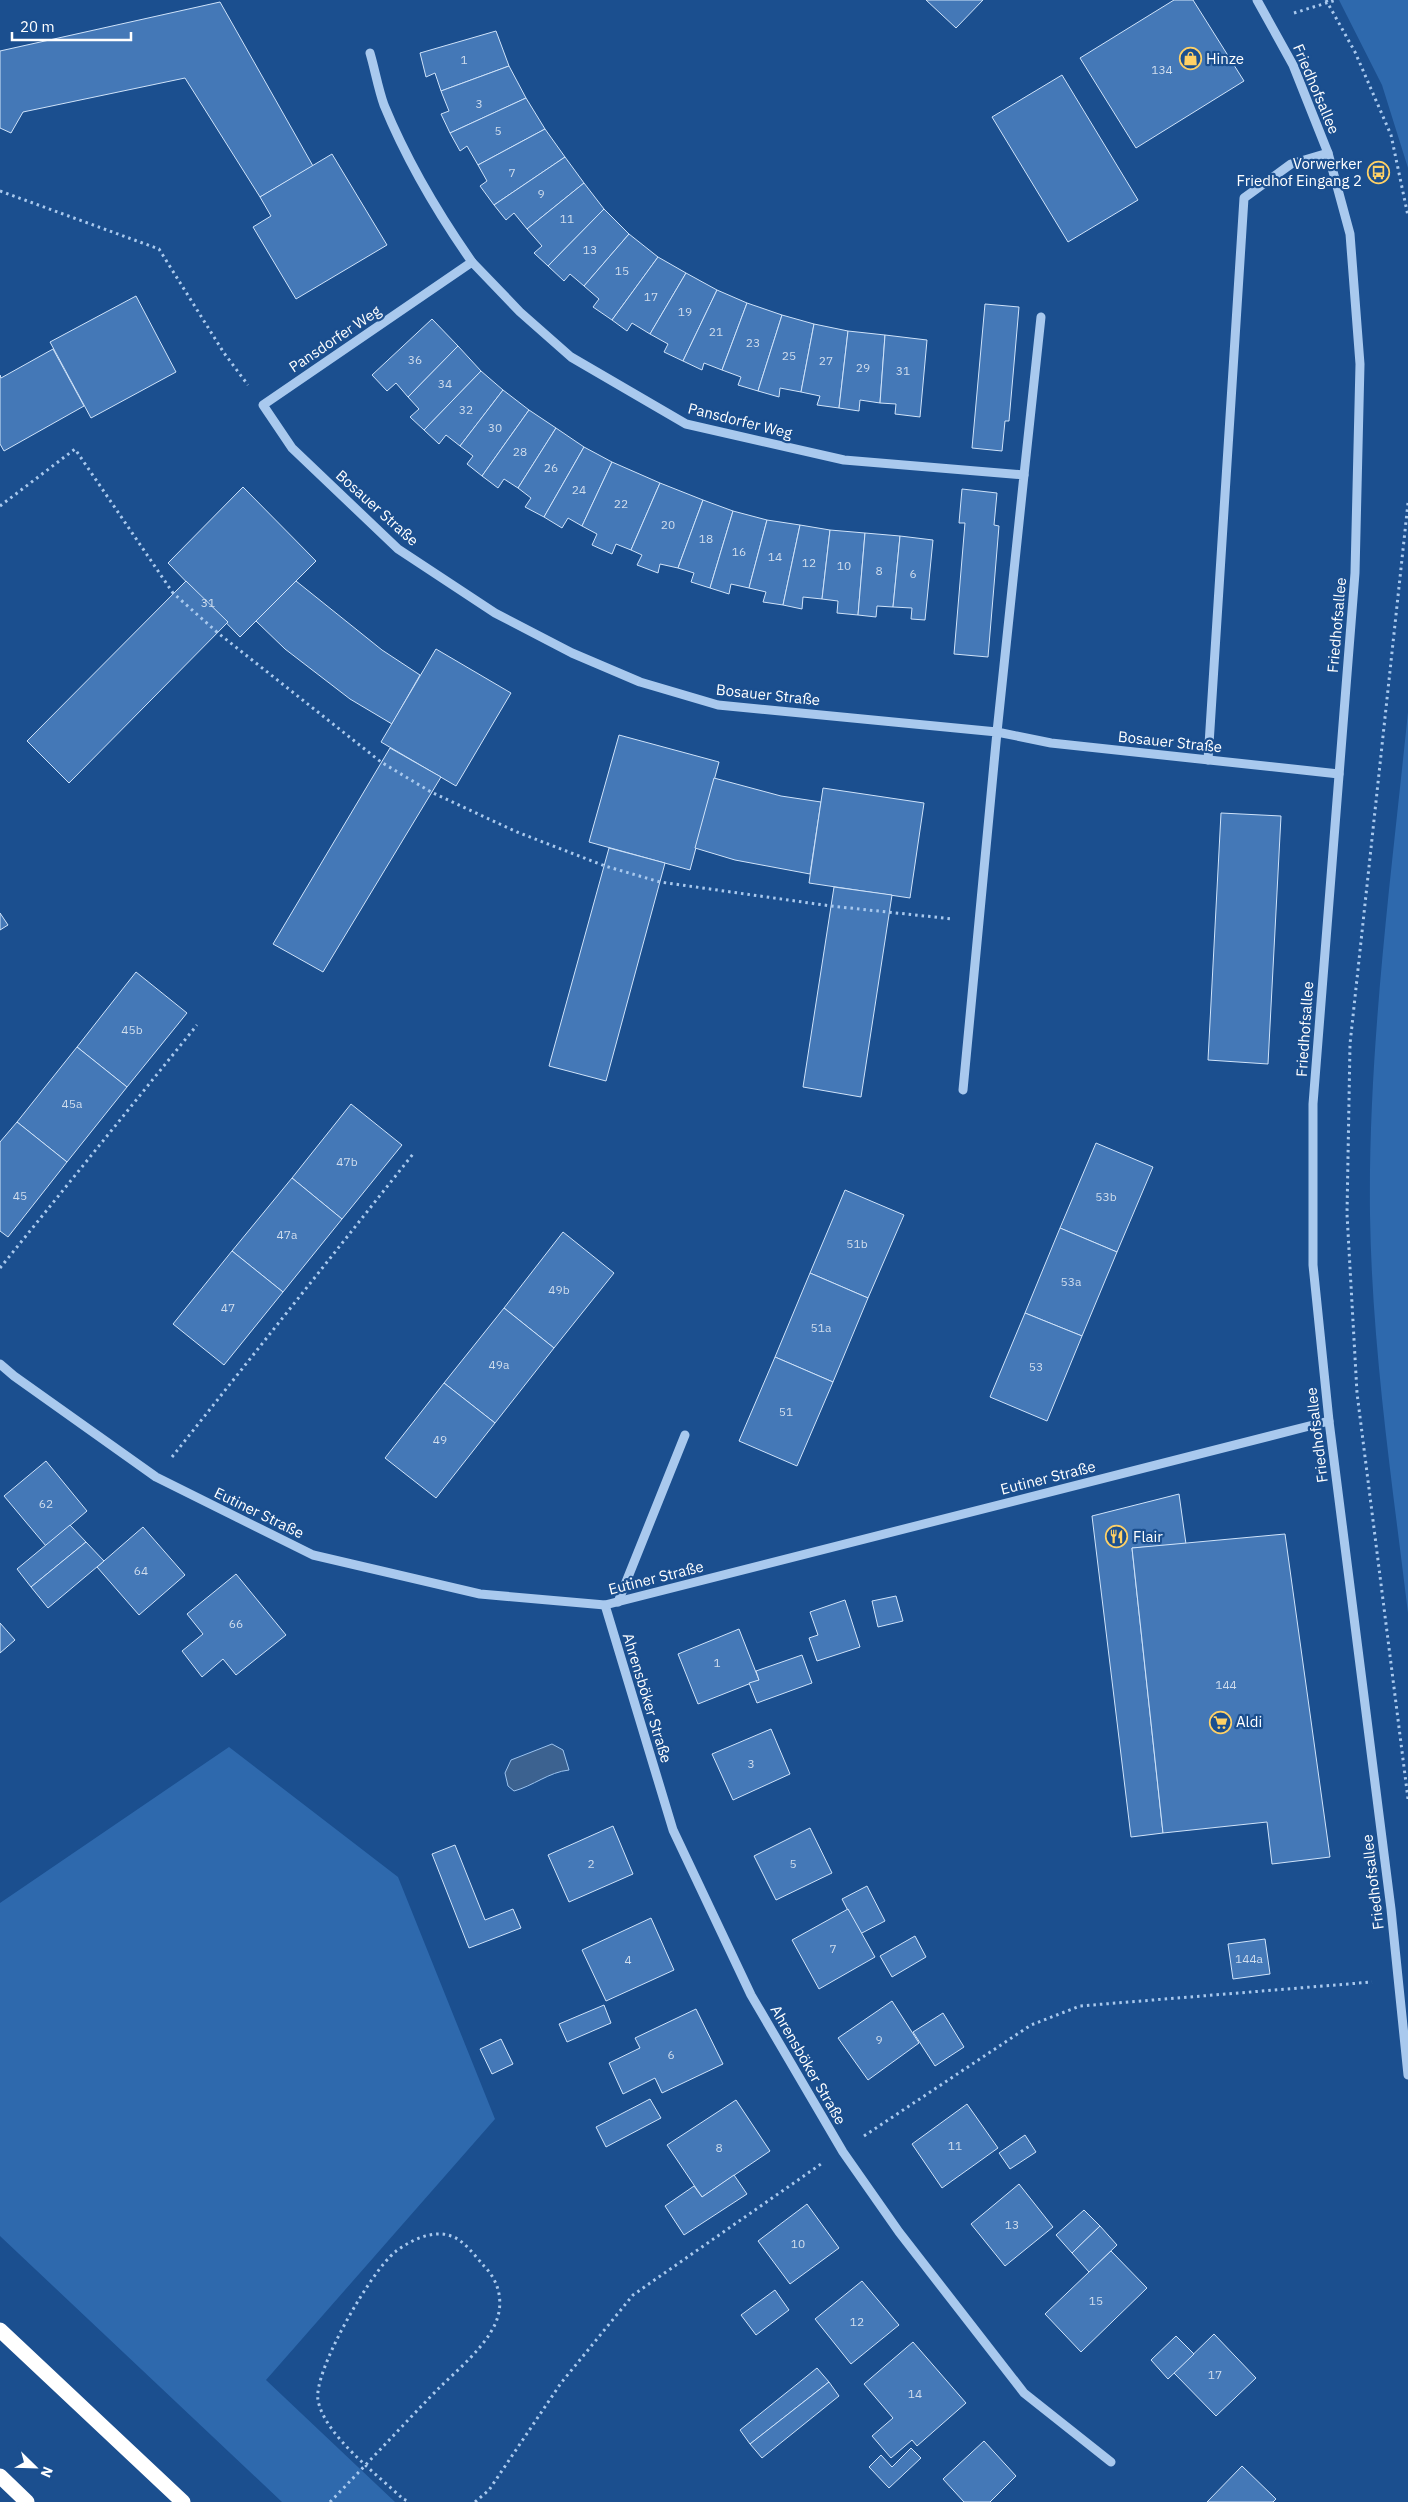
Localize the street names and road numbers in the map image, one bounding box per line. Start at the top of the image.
street label: Friedhofsallee [1289,41,1344,137]
street label: Pansdorfer Weg [285,301,384,376]
street label: Pansdorfer Weg [686,398,794,443]
street label: Bosauer Straße [332,466,423,550]
street label: Friedhofsallee [1323,576,1350,674]
street label: Bosauer Straße [715,680,821,709]
street label: Bosauer Straße [1117,727,1223,756]
street label: Friedhofsallee [1292,980,1317,1077]
street label: Friedhofsallee [1301,1386,1332,1484]
street label: Eutiner Straße [998,1457,1097,1499]
street label: Eutiner Straße [211,1483,307,1542]
street label: Eutiner Straße [606,1557,705,1599]
street label: Ahrensböker Straße [619,1631,676,1765]
street label: Friedhofsallee [1357,1833,1388,1931]
street label: Ahrensböker Straße [766,2002,850,2128]

